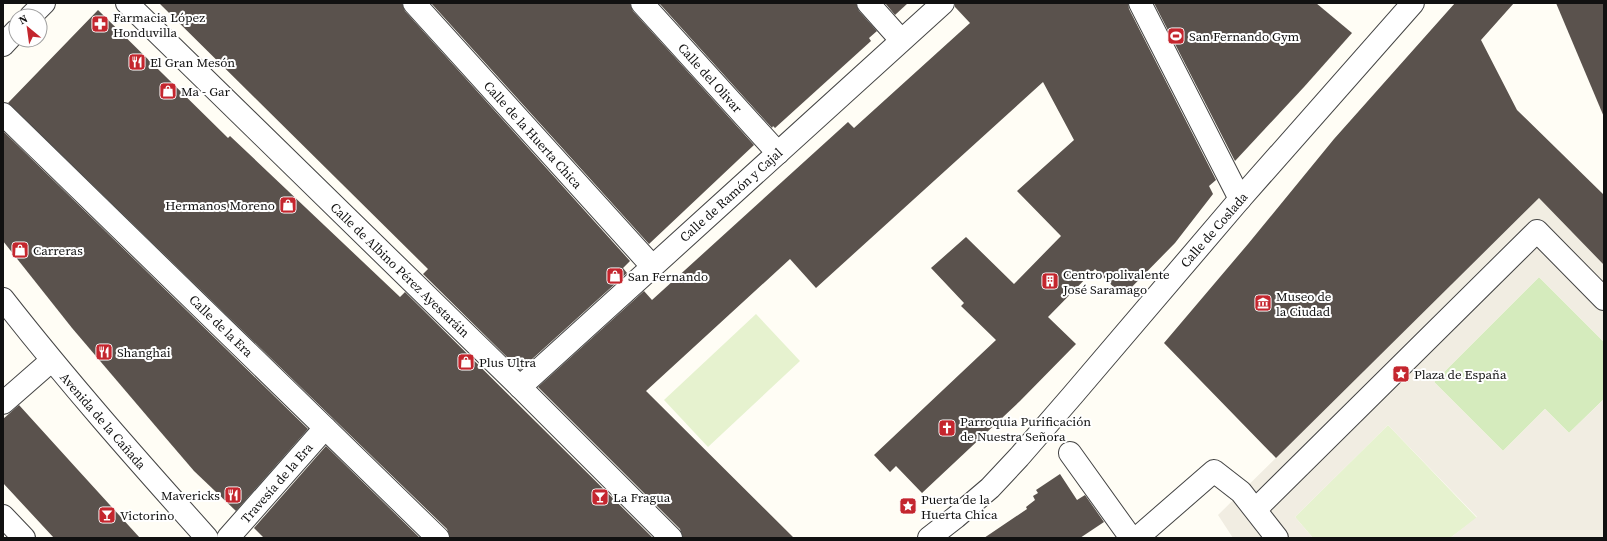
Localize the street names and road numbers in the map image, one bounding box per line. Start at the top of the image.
street label: Calle del Olivar [674,40,746,117]
street label: Calle de la Huerta Chica [480,78,586,193]
street label: Calle de Ramón y Cajal [676,144,786,246]
street label: Calle de Coslada [1177,189,1252,271]
street label: Calle de Albino Pérez Ayestaráin [327,199,473,341]
street label: Calle de la Era [185,291,257,361]
street label: Avenida de la Cañada [56,369,150,473]
street label: Travesía de la Era [237,439,317,527]

